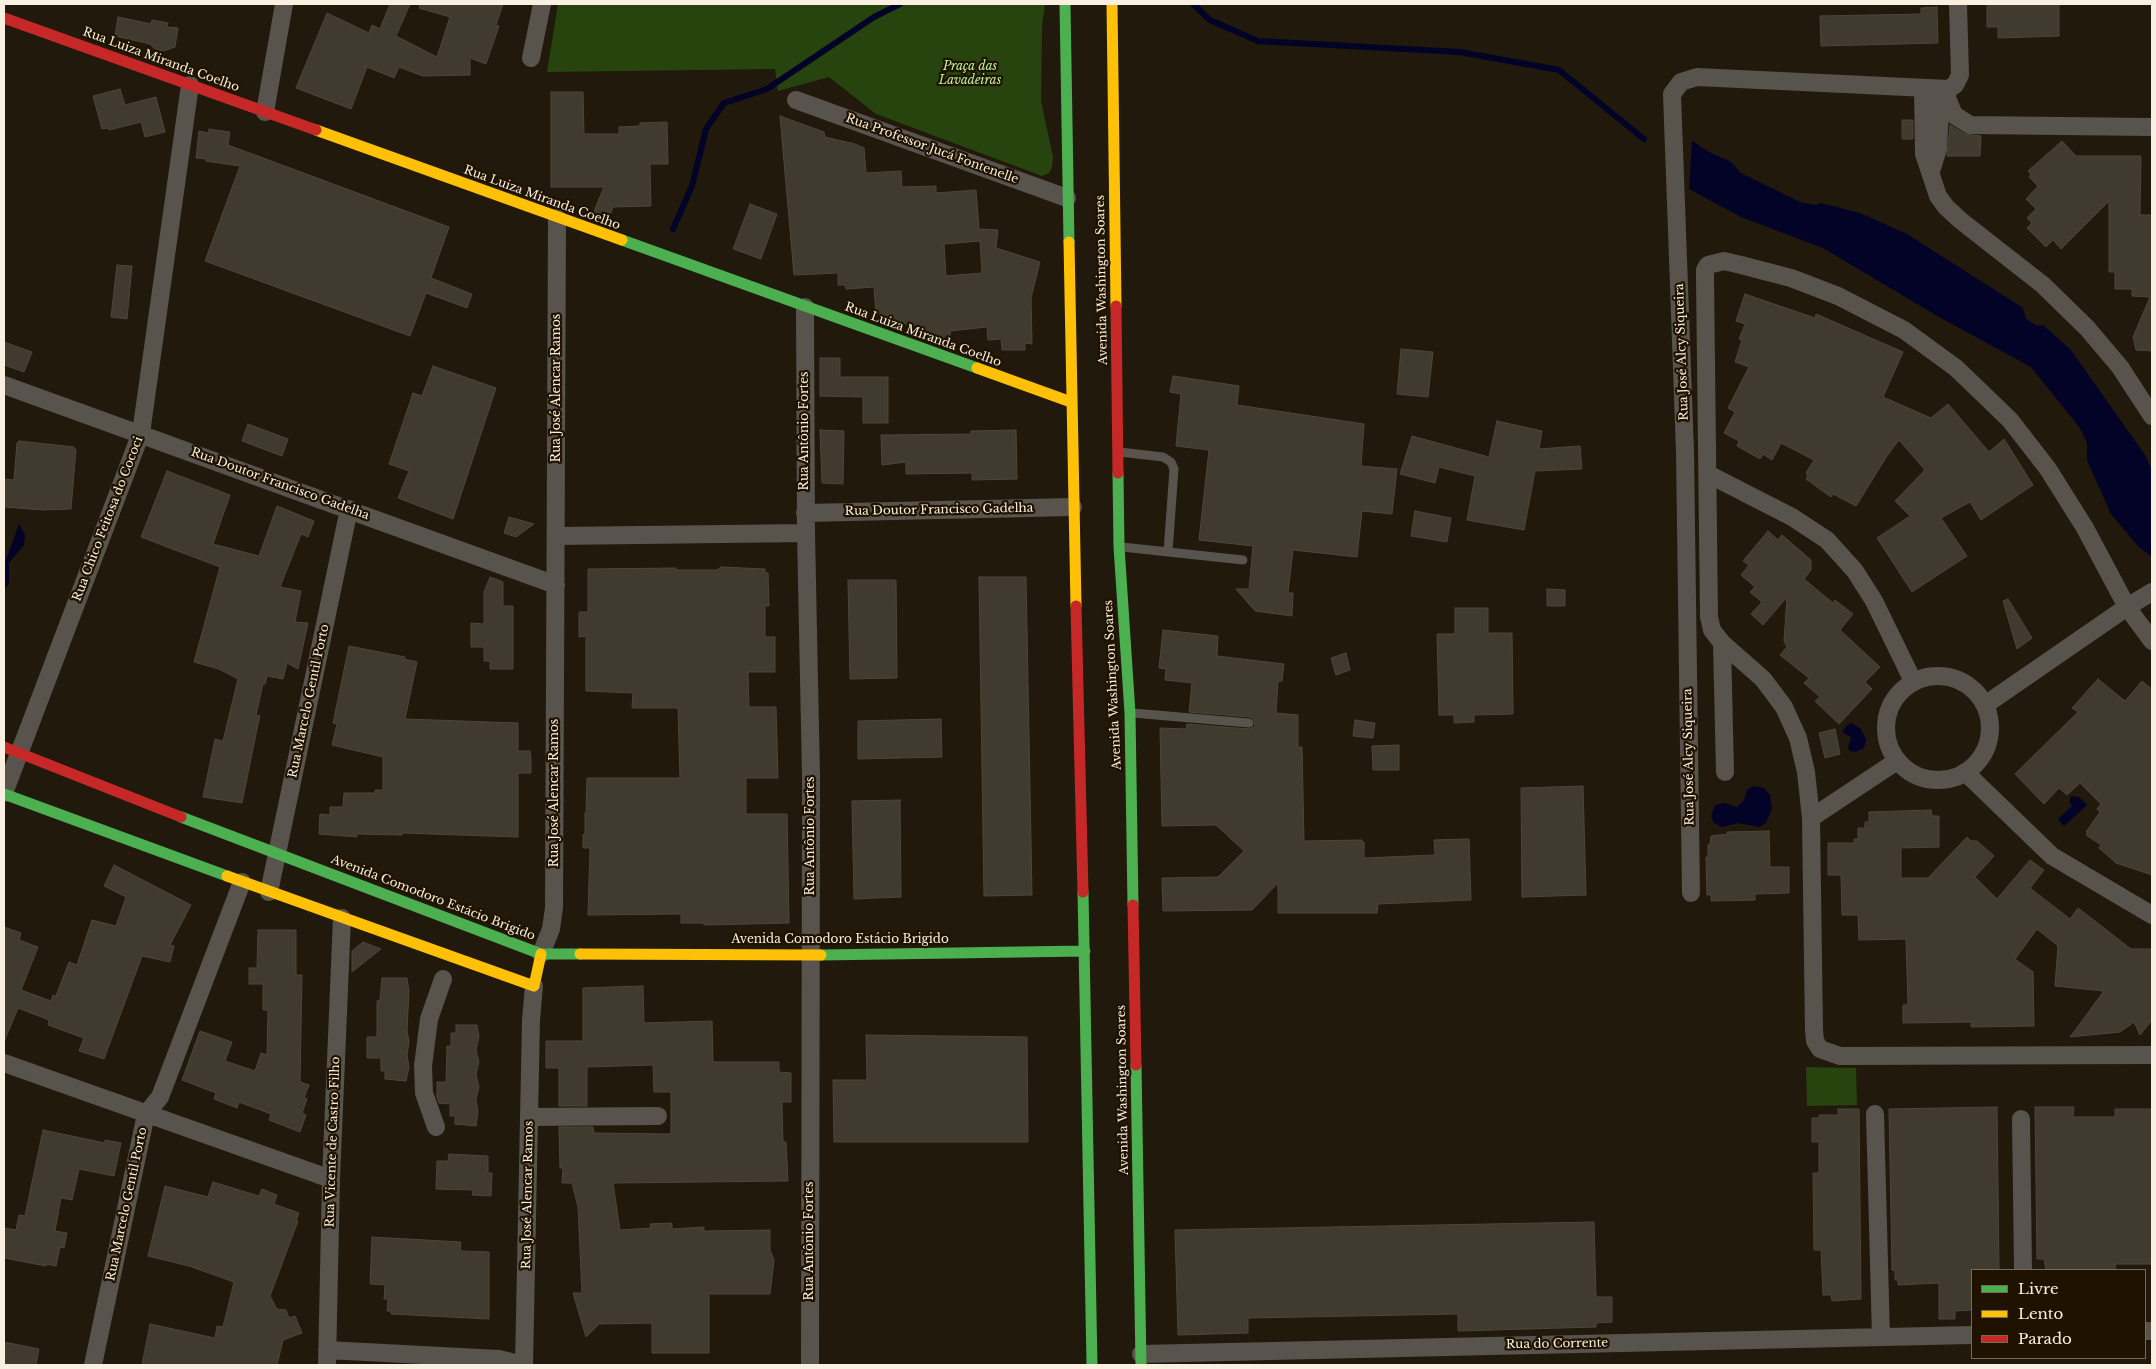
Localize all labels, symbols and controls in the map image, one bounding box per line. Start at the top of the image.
street label: Rua Luiza Miranda Coelho [81,25,241,95]
park label: Praça das Lavadeiras [939,60,1001,88]
street label: Rua Professor Jucá Fontenelle [844,111,1020,187]
street label: Rua Luiza Miranda Coelho [462,163,622,233]
street label: Avenida Washington Soares [1093,195,1111,365]
street label: Rua José Alcy Siqueira [1672,283,1692,421]
street label: Rua Luiza Miranda Coelho [843,300,1003,370]
street label: Rua José Alencar Ramos [550,314,564,462]
street label: Rua Antônio Fortes [798,371,812,491]
street label: Rua Chico Feitosa do Cococi [70,435,146,603]
street label: Rua Doutor Francisco Gadelha [189,445,371,523]
street label: Rua Doutor Francisco Gadelha [845,501,1033,519]
street label: Avenida Washington Soares [1101,600,1125,770]
street label: Rua Marcelo Gentil Porto [286,623,332,779]
street label: Rua José Alcy Siqueira [1681,688,1697,826]
street label: Rua José Alencar Ramos [548,719,562,867]
street label: Rua Antônio Fortes [804,776,818,896]
street label: Avenida Comodoro Estácio Brigido [329,852,537,944]
street label: Avenida Comodoro Estácio Brigido [731,933,949,947]
street label: Avenida Washington Soares [1114,1005,1132,1175]
street label: Rua Vicente de Castro Filho [323,1056,343,1228]
street label: Rua José Alencar Ramos [520,1121,536,1269]
street label: Rua Marcelo Gentil Porto [104,1126,150,1282]
street label: Rua Antônio Fortes [803,1181,817,1301]
legend [1971,1269,2146,1359]
text: Livre [2018,1279,2059,1298]
text: Lento [2018,1304,2063,1323]
text: Parado [2018,1329,2072,1348]
street label: Rua do Corrente [1506,1336,1608,1352]

